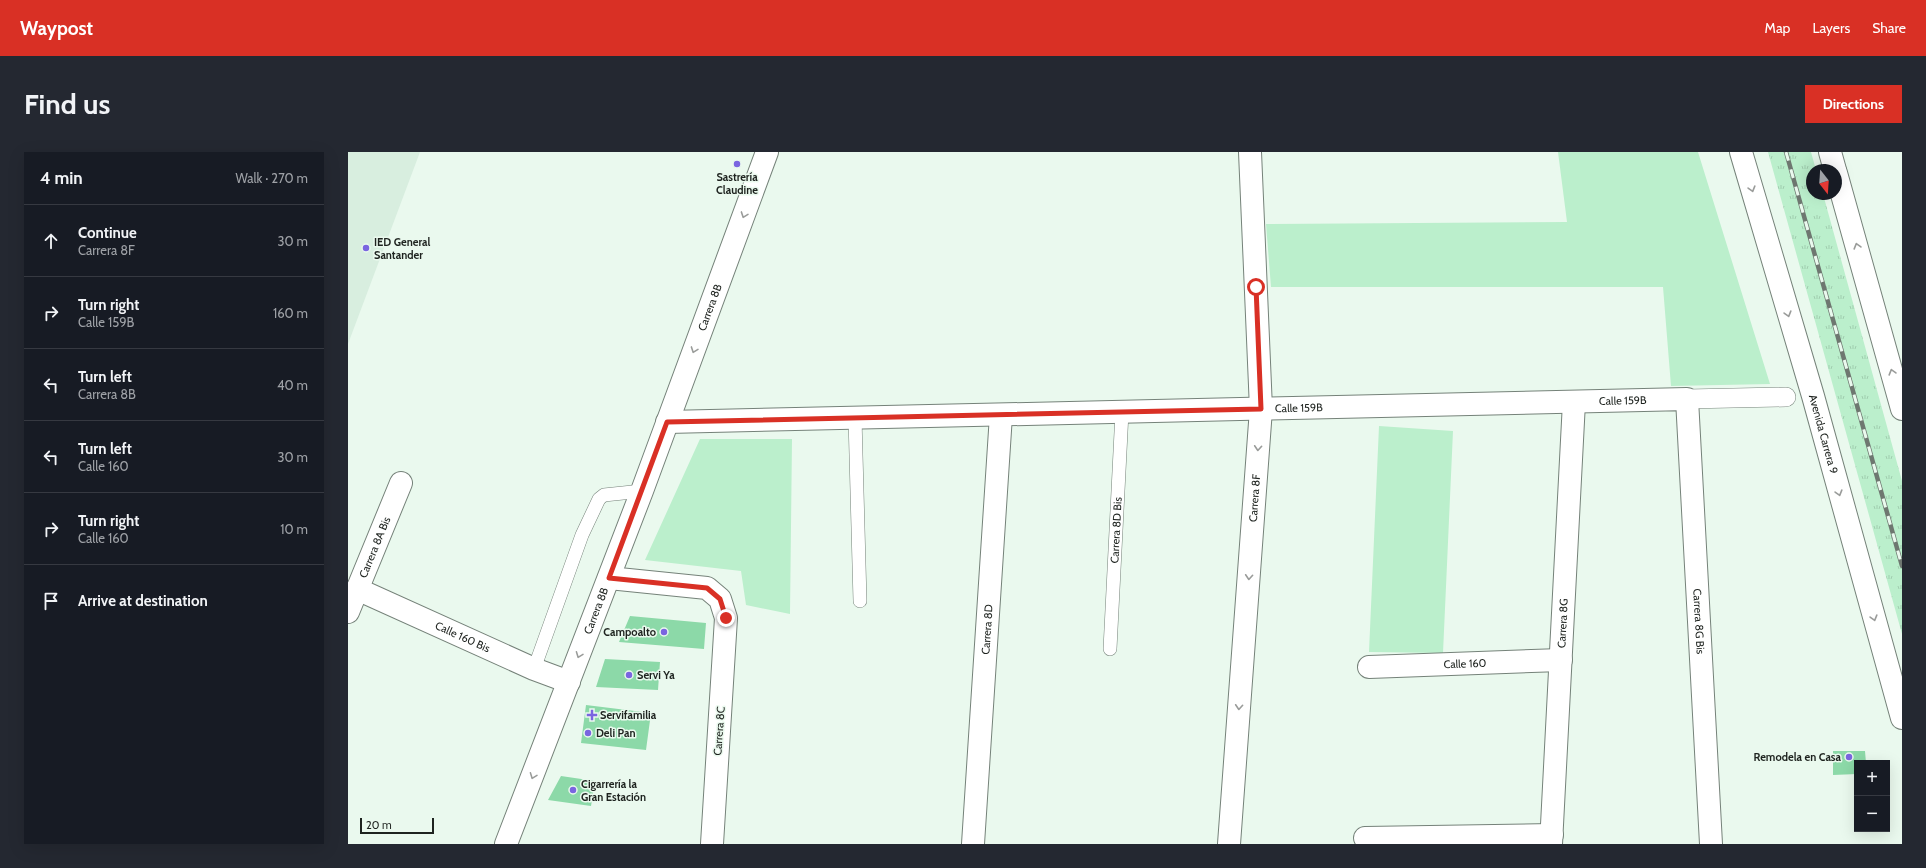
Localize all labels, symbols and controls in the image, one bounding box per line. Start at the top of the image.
text: Waypost [20,17,93,40]
text: Map [1765,19,1790,37]
text: Layers [1812,19,1850,37]
text: Share [1872,19,1906,37]
button: Directions [1805,85,1902,123]
text: Find us [24,87,110,121]
marker: Sastrería Claudine [732,159,742,169]
north arrow [1806,164,1842,200]
text: 4 min [40,168,83,188]
text: Walk · 270 m [236,170,308,186]
place label: Sastrería Claudine [716,170,758,197]
one-way arrow [1747,186,1756,193]
one-way arrow [740,211,749,218]
text: Continue [78,224,137,242]
icon: ahead [40,230,62,252]
text: 30 m [278,233,308,249]
place label: IED General Santander [374,235,430,262]
text: Carrera 8F [78,242,135,258]
marker: IED General Santander [361,243,371,253]
one-way arrow [1853,243,1861,250]
route start [1247,278,1265,296]
street label: Carrera 8B [695,282,725,333]
text: Turn right [78,296,139,314]
icon: right [40,302,62,324]
text: 160 m [273,305,308,321]
one-way arrow [1783,310,1792,317]
text: Calle 159B [78,314,134,330]
one-way arrow [691,346,699,353]
text: Turn left [78,368,132,386]
one-way arrow [1888,368,1896,375]
icon: left [40,374,62,396]
text: 40 m [277,377,308,393]
text: Carrera 8B [78,386,136,402]
street label: Calle 159B [1599,393,1647,408]
street label: Avenida Carrera 9 [1806,393,1841,475]
street label: Calle 159B [1275,400,1323,415]
text: Turn left [78,440,132,458]
one-way arrow [1254,445,1263,451]
icon: left [40,446,62,468]
text: 30 m [278,449,308,465]
text: Calle 160 [78,458,129,474]
street label: Carrera 8F [1246,473,1263,522]
one-way arrow [1835,490,1843,496]
street label: Carrera 8D Bis [1107,496,1125,564]
text: Turn right [78,512,139,530]
street label: Carrera 8A Bis [356,514,394,580]
icon: right [40,518,62,540]
text: 10 m [280,521,308,537]
text: Calle 160 [78,530,129,546]
one-way arrow [1244,574,1253,580]
street label: Carrera 8B [581,585,611,636]
street label: Carrera 8G Bis [1690,588,1708,655]
icon: arrive [40,590,62,612]
text: Arrive at destination [78,592,208,610]
street label: Carrera 8G [1554,598,1571,649]
street label: Carrera 8D [978,604,996,655]
route end [717,609,735,627]
one-way arrow [1869,614,1878,621]
street label: Calle 160 Bis [433,618,493,655]
place label: Campoalto [603,625,656,639]
marker: Campoalto [659,627,669,637]
one-way arrow [576,651,584,658]
street label: Calle 160 [1443,656,1487,671]
place label: Servi Ya [637,668,675,682]
marker: Servi Ya [624,670,634,680]
one-way arrow [1234,704,1243,710]
street label: Carrera 8C [710,706,728,756]
place label: Servifamilia [600,708,657,722]
marker: Servifamilia [587,710,597,720]
place label: Deli Pan [596,726,636,740]
marker: Deli Pan [583,728,593,738]
place label: Remodela en Casa [1754,750,1842,764]
marker: Remodela en Casa [1844,752,1854,762]
map controls [1854,760,1890,832]
button: + [1854,760,1890,796]
one-way arrow [529,773,537,780]
place label: Cigarrería la Gran Estación [581,777,646,804]
marker: Cigarrería la Gran Estación [568,785,578,795]
button: − [1854,796,1890,832]
scale bar [360,816,434,835]
text: 20 m [366,818,392,832]

